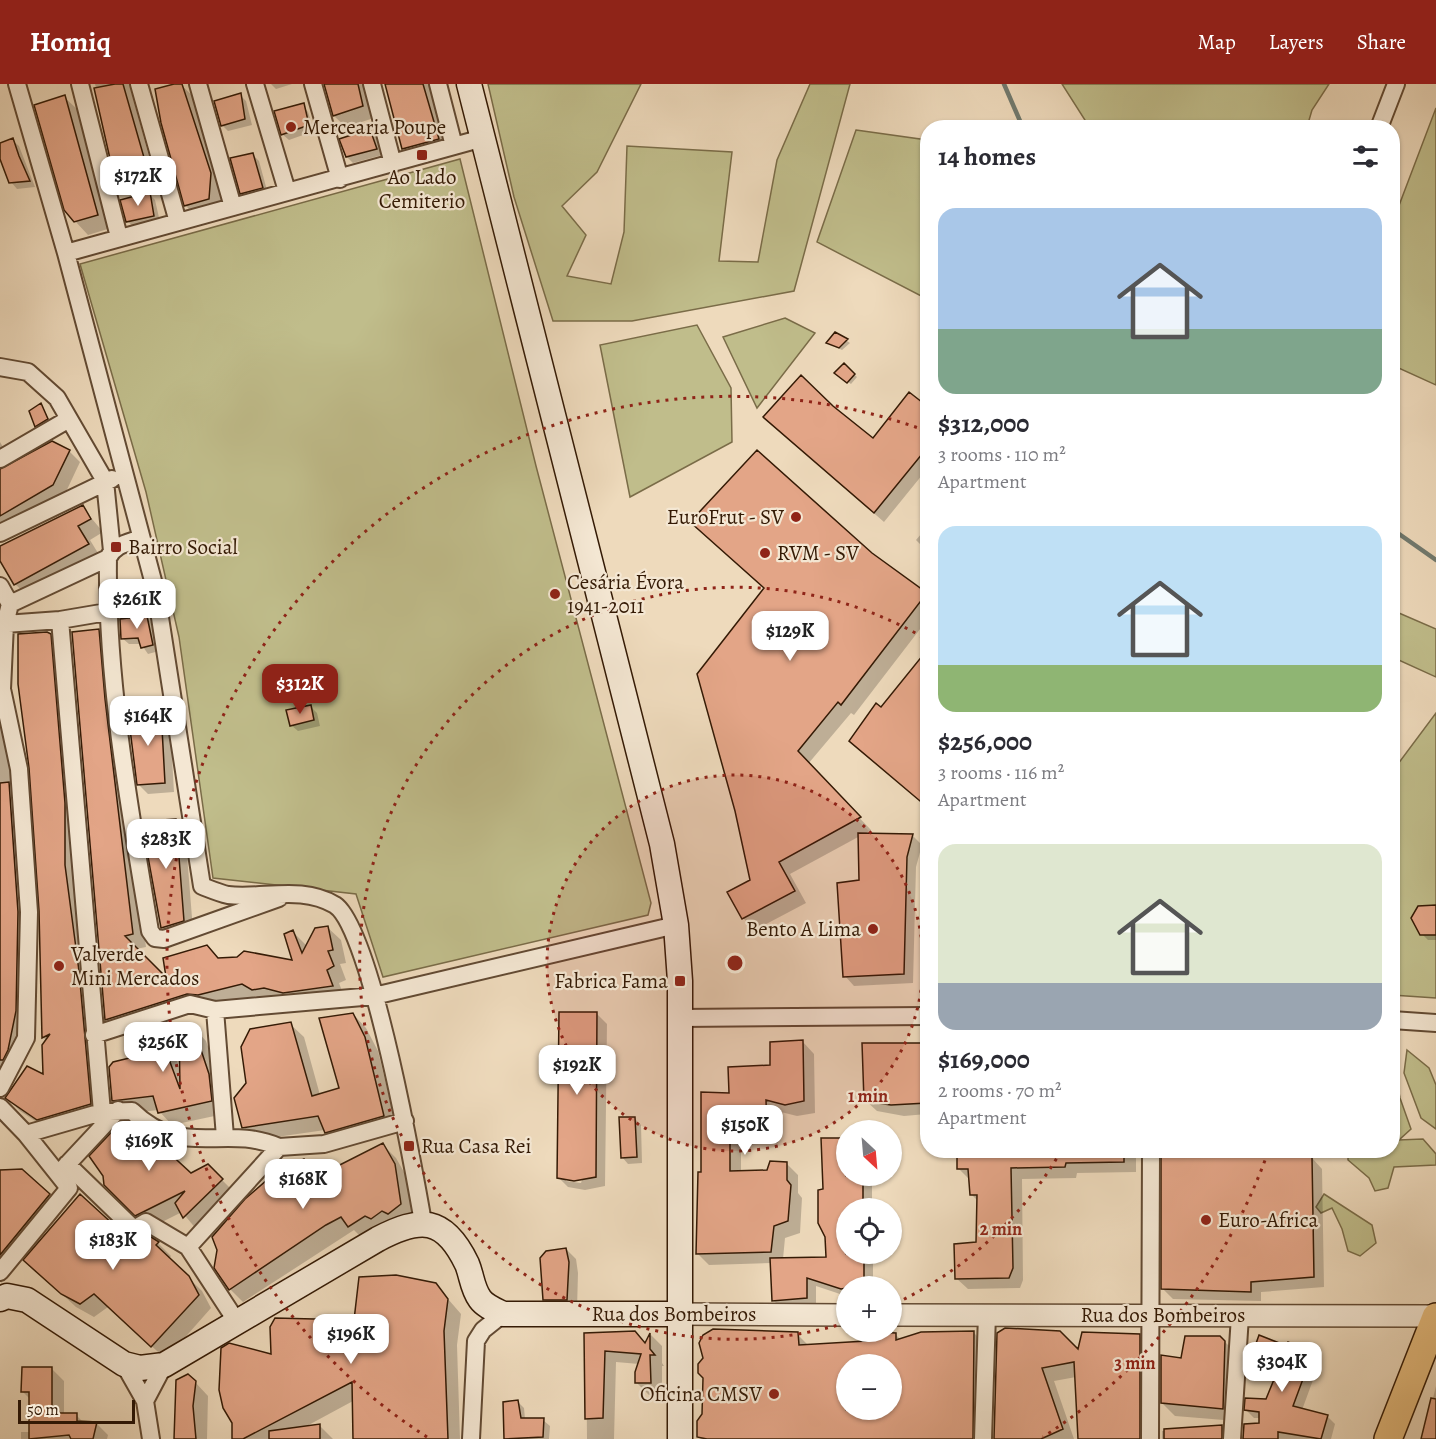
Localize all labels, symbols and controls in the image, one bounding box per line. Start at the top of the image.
text: Homiq [30,23,111,61]
text: Map [1197,28,1236,56]
text: Layers [1269,28,1324,56]
text: Share [1357,28,1406,56]
place label: Mercearia Poupe [303,113,446,141]
marker: Mercearia Poupe [284,120,298,134]
text: 14 homes [938,139,1036,174]
icon: filters [1349,140,1382,173]
marker: Ao Lado Cemiterio [415,148,429,162]
pin: $172K [96,156,180,207]
text: $172K [114,162,162,189]
place label: Ao Lado Cemiterio [379,163,465,215]
icon: home [1106,247,1214,355]
text: $312,000 [938,406,1029,441]
text: 3 rooms · 110 m² [938,441,1066,468]
text: Apartment [938,468,1027,495]
place label: EuroFrut - SV [667,503,784,531]
marker: EuroFrut - SV [789,510,803,524]
place label: Bairro Social [128,533,238,561]
place label: RVM - SV [777,539,859,567]
marker: Bairro Social [109,540,123,554]
marker: RVM - SV [758,546,772,560]
icon: home [1106,565,1214,673]
place label: Cesária Évora 1941-2011 [567,568,684,620]
pin: $261K [95,579,179,630]
text: $261K [113,585,161,612]
marker: Cesária Évora 1941-2011 [548,587,562,601]
pin: $129K [748,611,832,662]
text: $129K [766,617,814,644]
pin: $312K [258,664,342,715]
text: $312K [276,670,324,697]
pin: $164K [106,696,190,747]
text: $164K [124,702,172,729]
text: $256,000 [938,724,1032,759]
text: 3 rooms · 116 m² [938,759,1064,786]
text: Apartment [938,786,1027,813]
pin: $283K [124,819,208,870]
text: $283K [141,825,191,852]
icon: home [1106,883,1214,991]
place label: Bento A Lima [746,915,861,943]
marker: Bento A Lima [866,922,880,936]
place label: Valverde Mini Mercados [70,940,199,992]
centre of rings [725,953,745,973]
marker: Valverde Mini Mercados [52,959,66,973]
place label: Fabrica Fama [554,967,668,995]
marker: Fabrica Fama [673,974,687,988]
pin: $256K [121,1022,205,1073]
text: $256K [138,1028,188,1055]
text: $169,000 [938,1042,1030,1077]
pin: $192K [535,1045,619,1096]
text: $192K [553,1051,601,1078]
text: 2 rooms · 70 m² [938,1077,1062,1104]
text: 1 min [848,1084,888,1108]
text: Apartment [938,1104,1027,1131]
pin: $150K [703,1105,787,1156]
text: $150K [721,1111,769,1138]
north arrow [836,1120,902,1186]
map controls [836,1120,902,1420]
pin: $169K [107,1121,191,1172]
text: $169K [125,1127,173,1154]
place label: Rua Casa Rei [421,1132,531,1160]
marker: Rua Casa Rei [402,1139,416,1153]
pin: $168K [261,1159,345,1210]
text: $168K [279,1165,327,1192]
button: locate [836,1198,902,1264]
place label: Euro-Africa [1218,1206,1318,1234]
marker: Euro-Africa [1199,1213,1213,1227]
text: 2 min [980,1217,1022,1241]
pin: $183K [71,1220,155,1271]
text: $183K [89,1226,137,1253]
button: + [836,1276,902,1342]
street label: Rua dos Bombeiros [592,1300,756,1328]
street label: Rua dos Bombeiros [1081,1301,1245,1329]
pin: $196K [309,1314,393,1365]
text: $196K [327,1320,375,1347]
pin: $304K [1240,1342,1324,1393]
text: $304K [1257,1348,1307,1375]
text: 3 min [1114,1351,1156,1375]
button: − [836,1354,902,1420]
place label: Oficina CMSV [640,1380,762,1408]
marker: Oficina CMSV [767,1387,781,1401]
scale bar [18,1397,135,1424]
text: 50 m [27,1399,59,1421]

